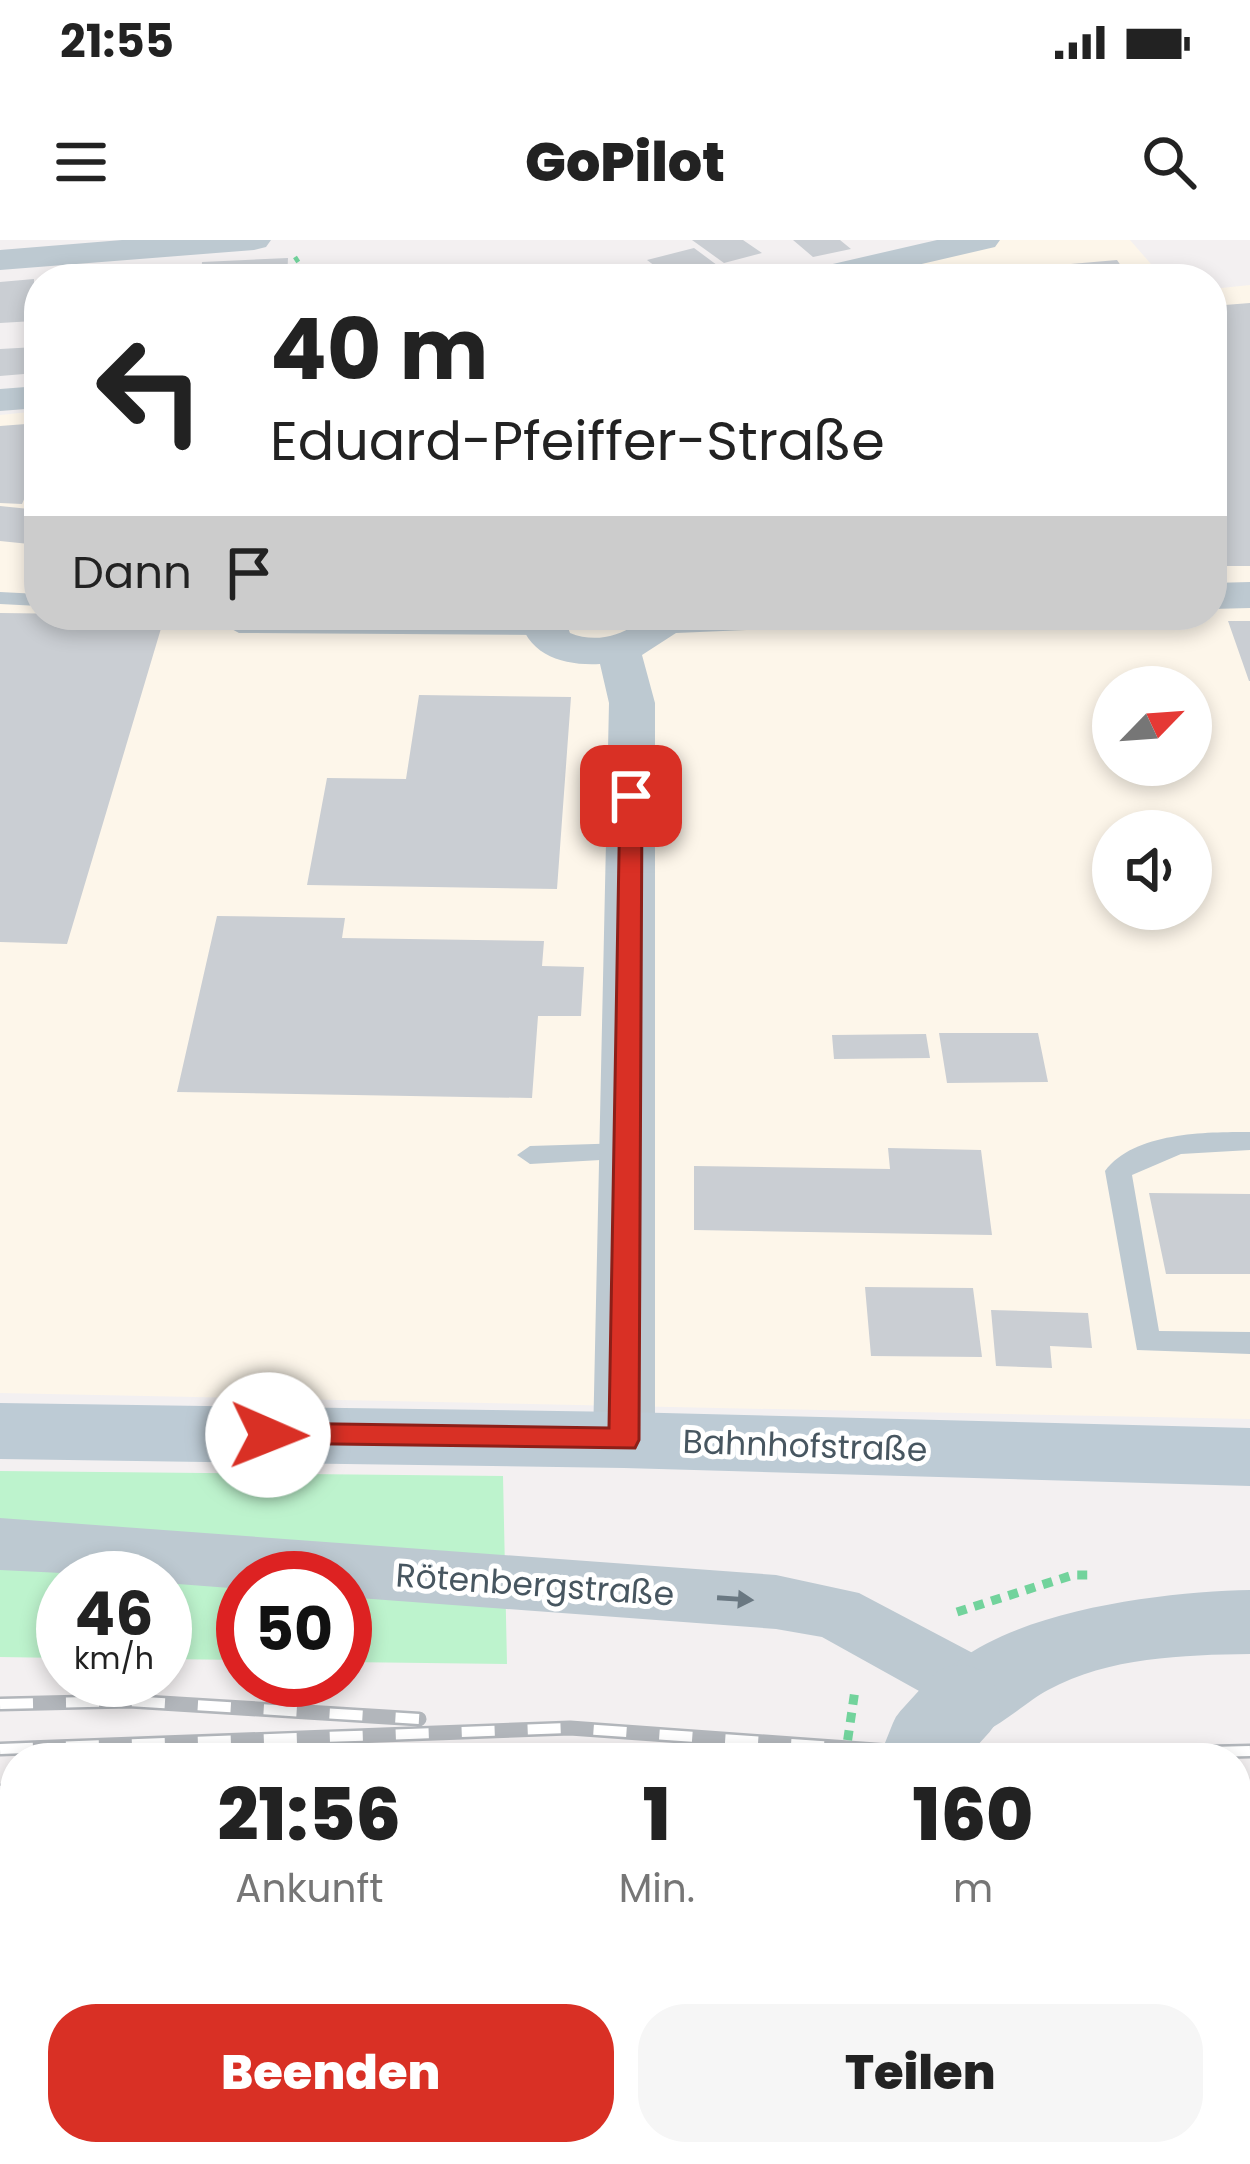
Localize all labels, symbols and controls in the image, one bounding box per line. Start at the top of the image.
text: 21:55 [60,10,174,73]
text: GoPilot [525,124,725,200]
icon: menu [48,129,114,195]
icon: search [1136,129,1202,195]
text: 40 m [270,291,488,408]
icon: left [72,312,228,468]
text: Eduard-Pfeiffer-Straße [270,403,885,479]
icon: arrive [216,540,282,606]
text: Dann [72,541,192,604]
north arrow [1092,666,1212,786]
map controls [1092,666,1212,930]
pin [580,745,682,847]
icon: arrive [598,763,664,829]
button: sound [1092,810,1212,930]
position arrow [205,1372,331,1498]
street label: Bahnhofstraße [682,1418,928,1473]
speed limit sign: 50 [216,1551,372,1707]
street label: Rötenbergstraße [394,1551,676,1618]
text: 46 [75,1572,153,1656]
one-way arrow [717,1590,754,1609]
text: km/h [74,1637,154,1680]
text: 21:56 [218,1764,401,1865]
text: 1 [643,1764,671,1865]
text: 160 [913,1764,1033,1865]
text: Ankunft [235,1861,383,1916]
text: Min. [619,1861,695,1916]
text: m [953,1861,993,1916]
button: Beenden [48,2004,614,2142]
button: Teilen [638,2004,1203,2142]

